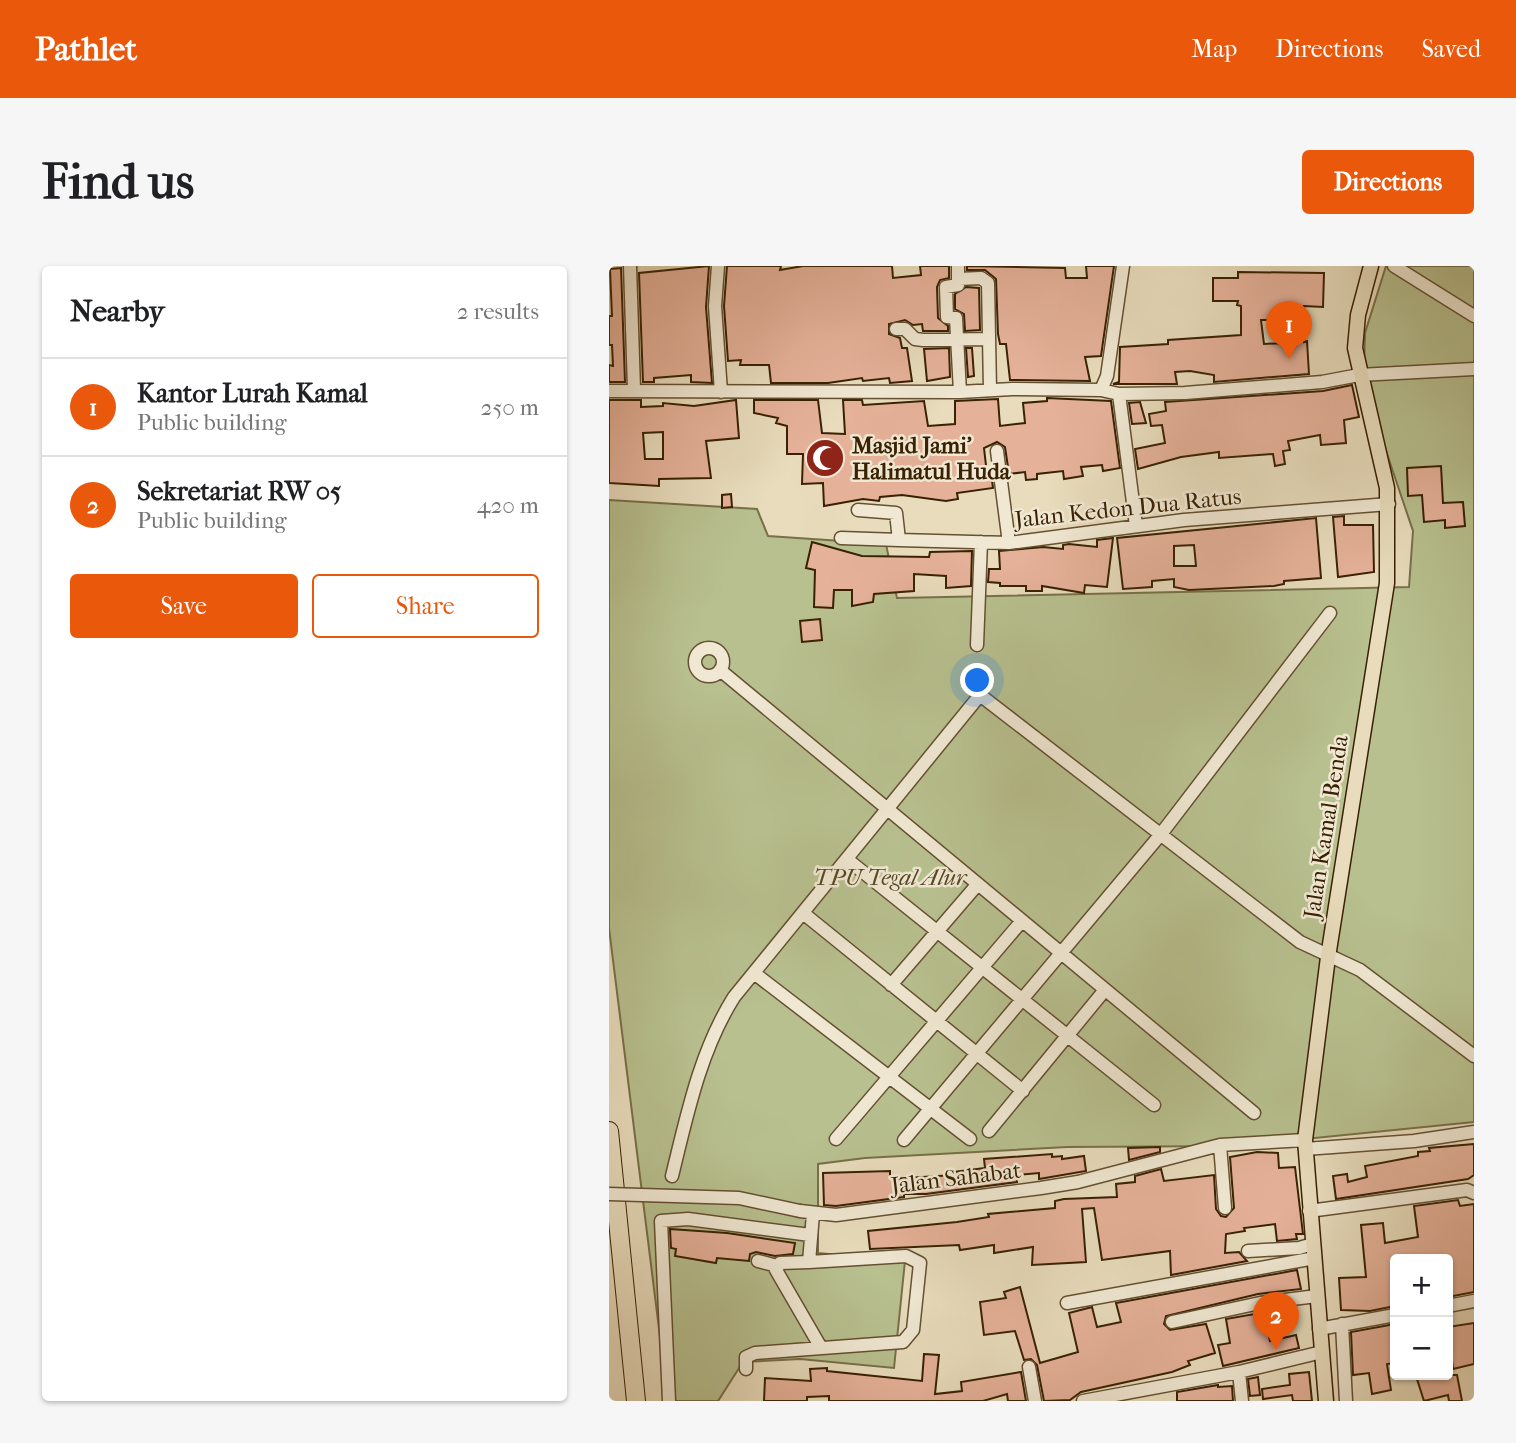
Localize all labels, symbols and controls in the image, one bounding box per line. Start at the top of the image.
text: Pathlet [35,30,137,69]
text: Map [1191,35,1237,63]
text: Directions [1275,35,1383,63]
text: Saved [1421,35,1481,63]
button: Directions [1302,150,1474,214]
text: Find us [42,153,194,211]
text: Nearby [70,294,165,329]
text: 2 results [457,298,539,325]
pin: 1 [1266,301,1312,359]
text: Kantor Lurah Kamal [137,378,368,409]
text: 1 [89,394,97,421]
text: 250 m [481,394,539,421]
text: Public building [137,409,287,436]
place label: Masjid Jami' Halimatul Huda [852,432,1012,485]
mosque icon: Masjid Jami' Halimatul Huda [804,437,846,479]
text: Sekretariat RW 05 [137,476,341,507]
street label: Jalan Kedon Dua Ratus [1011,483,1243,534]
text: 2 [87,492,99,519]
text: 420 m [477,492,539,519]
text: Public building [137,507,287,534]
button: Save [70,574,298,638]
button: Share [312,574,539,638]
your location [960,663,994,697]
street label: Jalan Kamal Benda [1298,733,1354,923]
park label: TPU Tegal Alur [814,864,968,891]
street label: Jalan Sahabat [887,1157,1023,1200]
map controls [1390,1254,1453,1380]
button: + [1390,1254,1453,1317]
pin: 2 [1253,1292,1299,1350]
button: − [1390,1317,1453,1380]

